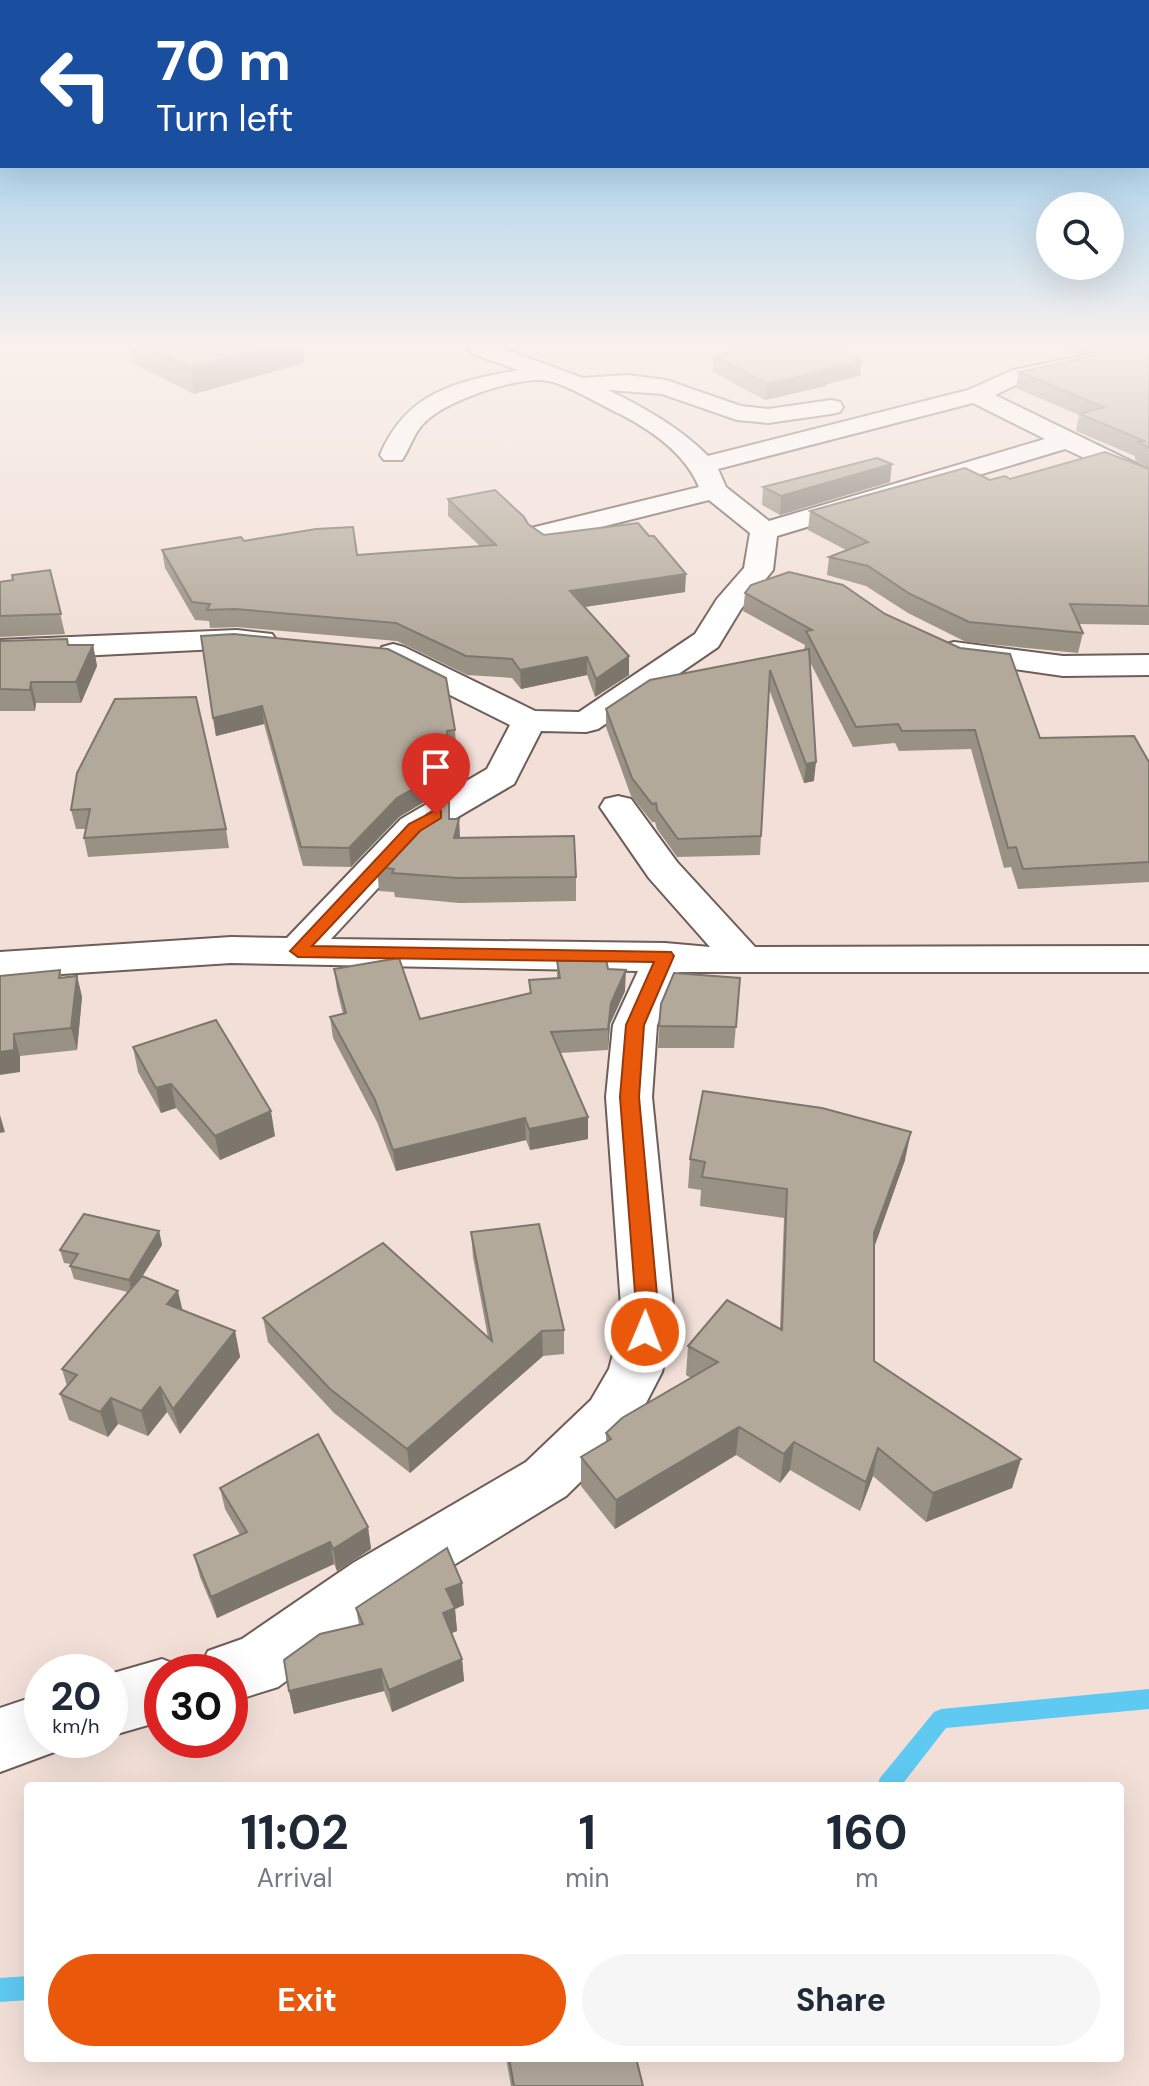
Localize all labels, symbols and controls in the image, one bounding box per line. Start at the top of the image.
text: 70 m [156,24,291,97]
icon: left [24,32,128,136]
text: Turn left [156,95,293,142]
map controls [1036,192,1124,280]
button: search [1036,192,1124,280]
pin [402,733,470,815]
icon: arrive [414,745,458,789]
position arrow [603,1290,687,1374]
speed limit sign: 30 [144,1654,248,1758]
text: 20 [50,1670,102,1722]
text: km/h [52,1713,100,1739]
text: 11:02 [240,1801,349,1864]
text: 1 [579,1801,596,1864]
text: 160 [826,1801,908,1864]
text: Arrival [257,1861,332,1895]
text: min [565,1861,610,1895]
text: m [855,1861,878,1895]
button: Exit [48,1954,566,2046]
button: Share [582,1954,1100,2046]

